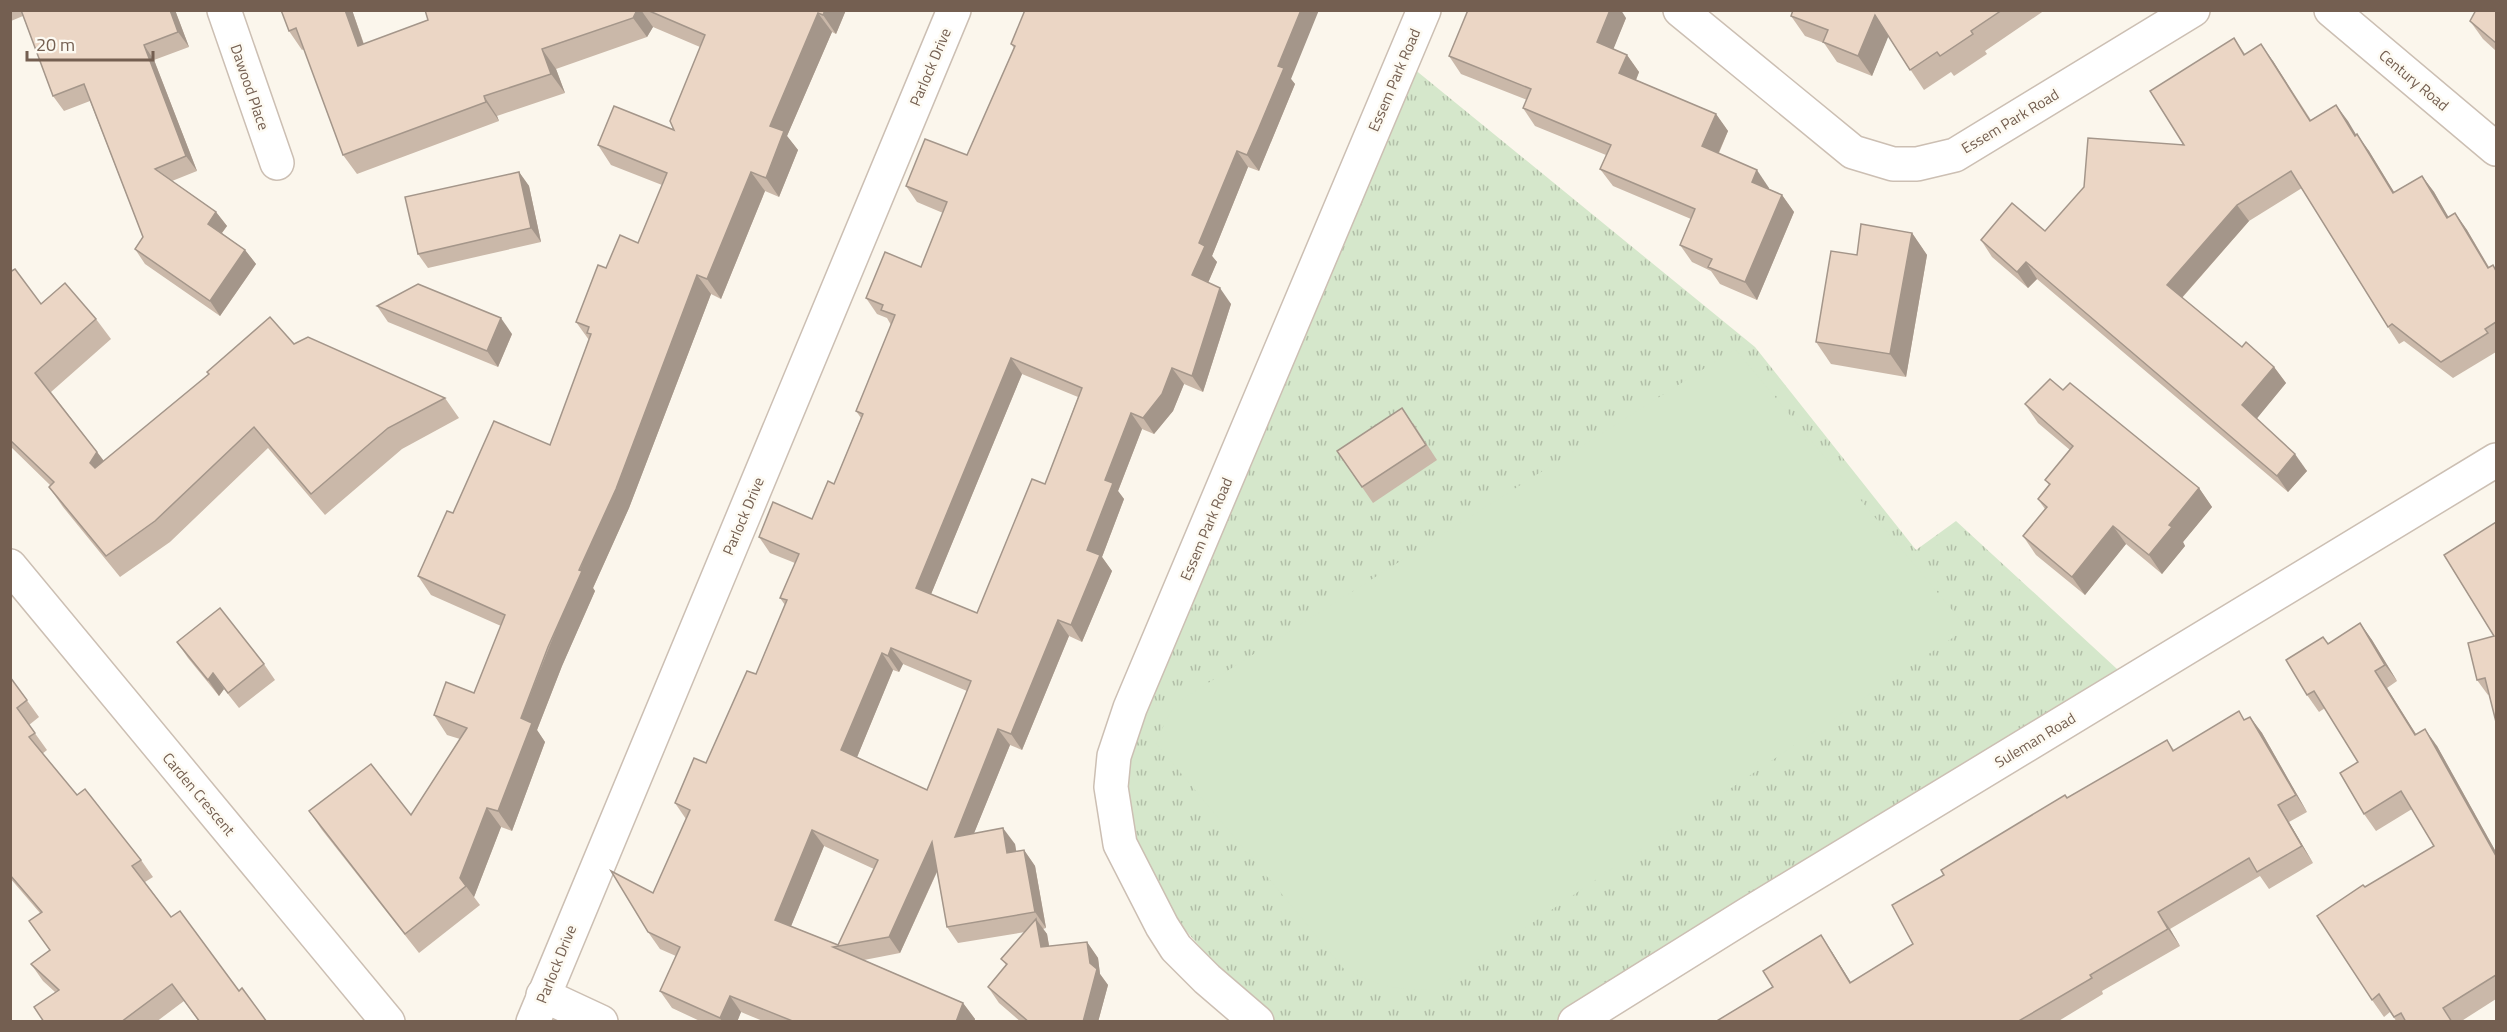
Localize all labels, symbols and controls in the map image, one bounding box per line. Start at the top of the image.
scale bar [27,24,153,62]
street label: Parlock Drive [903,24,957,110]
street label: Essem Park Road [1362,25,1426,135]
text: 20 m [36,31,75,58]
street label: Dawood Place [225,41,275,133]
street label: Century Road [2374,44,2454,116]
street label: Essem Park Road [1957,83,2063,159]
street label: Parlock Drive [716,473,770,559]
street label: Essem Park Road [1174,474,1238,584]
street label: Suleman Road [1990,707,2080,773]
street label: Carden Crescent [157,747,241,841]
street label: Parlock Drive [530,921,582,1007]

